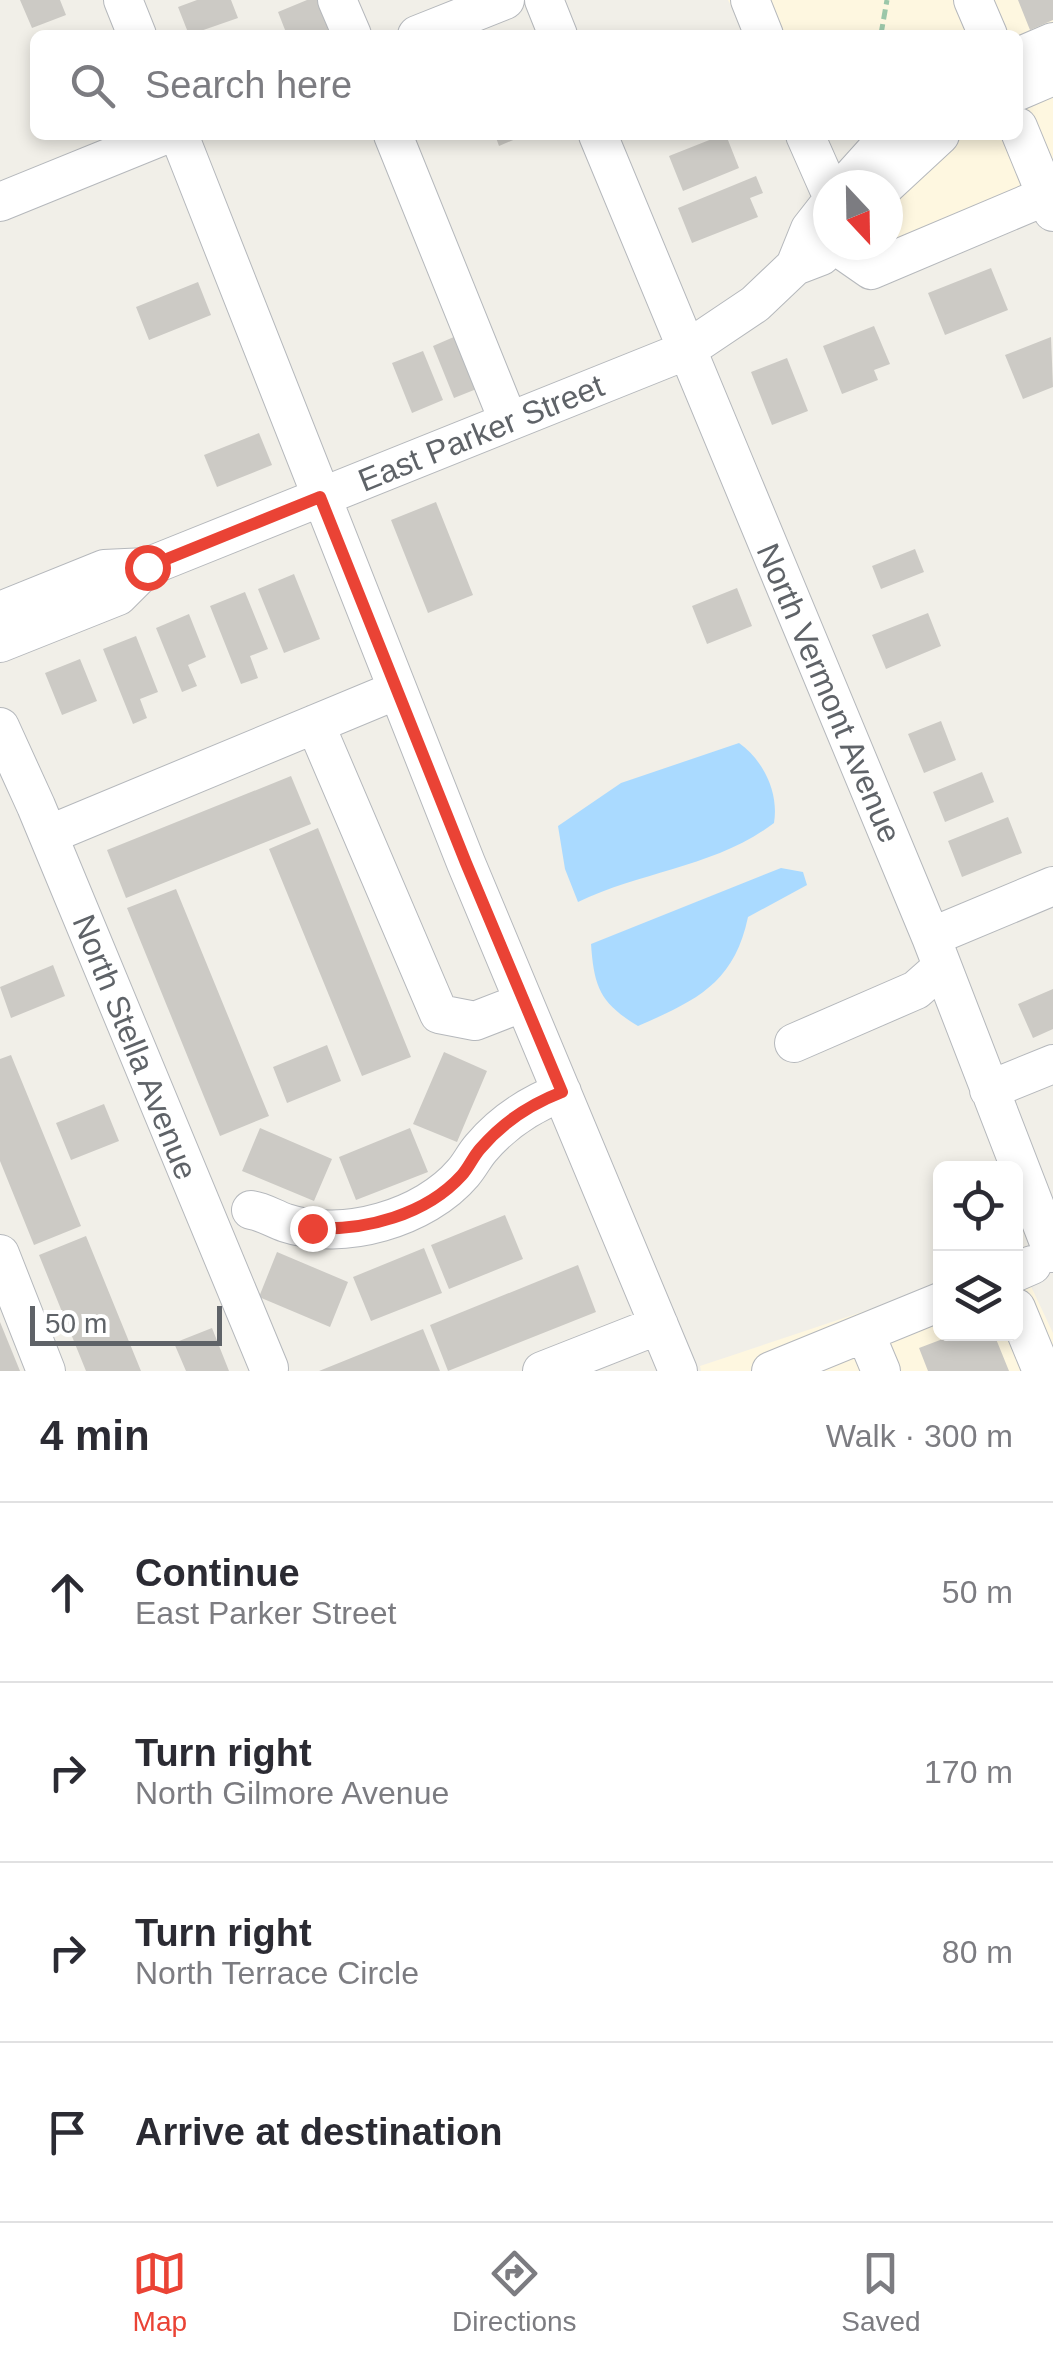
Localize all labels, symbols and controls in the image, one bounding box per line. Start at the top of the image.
search box [30,30,1023,140]
icon: search [65,58,120,113]
text: Search here [145,64,352,106]
north arrow [813,170,903,260]
street label: East Parker Street [353,367,609,499]
street label: North Vermont Avenue [750,538,908,848]
route start [125,545,171,591]
street label: North Stella Avenue [65,909,205,1185]
map controls [933,1161,1023,1341]
button: locate [933,1161,1023,1251]
route end [290,1206,336,1252]
button: layers [933,1251,1023,1341]
scale bar [30,1301,222,1346]
text: 50 m [45,1308,107,1339]
text: 4 min [40,1412,150,1459]
text: Walk · 300 m [826,1418,1013,1454]
text: Continue [135,1552,300,1594]
icon: ahead [40,1565,95,1620]
text: 50 m [942,1574,1013,1610]
text: East Parker Street [135,1595,396,1631]
text: Turn right [135,1732,312,1774]
icon: right [40,1745,95,1800]
text: 170 m [924,1754,1013,1790]
text: North Gilmore Avenue [135,1775,449,1811]
text: Turn right [135,1912,312,1954]
icon: right [40,1925,95,1980]
text: 80 m [942,1934,1013,1970]
text: North Terrace Circle [135,1955,419,1991]
icon: arrive [40,2105,95,2160]
text: Arrive at destination [135,2111,502,2153]
tab: Map [132,2246,187,2338]
tab: Directions [452,2246,577,2338]
tab: Saved [841,2246,921,2338]

